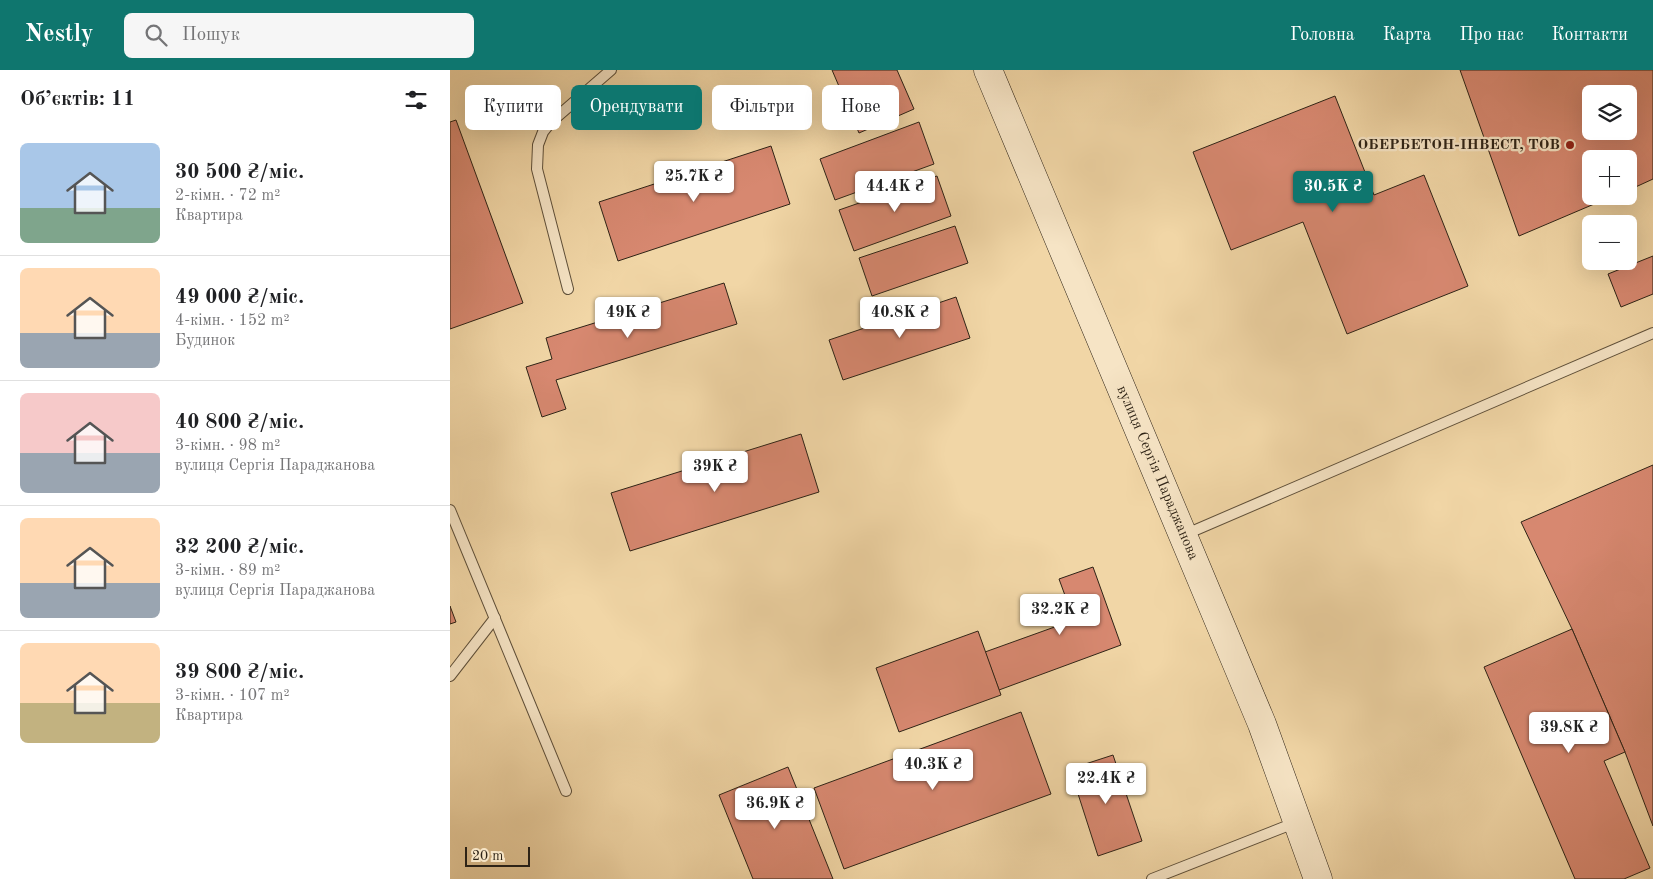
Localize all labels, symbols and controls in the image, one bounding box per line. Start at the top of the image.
search box [124,13,474,58]
icon: search [142,21,170,49]
text: Nestly [25,23,94,47]
text: Пошук [182,26,240,45]
text: Головна [1290,26,1355,44]
text: Карта [1383,26,1431,44]
text: Про нас [1459,26,1524,44]
text: Контакти [1552,26,1628,44]
chip: Купити [465,85,561,130]
chip: Орендувати [571,85,702,130]
chip: Фільтри [712,85,812,130]
chip: Нове [822,85,899,130]
map controls [1582,85,1637,270]
button: layers [1582,85,1637,140]
icon: filters [402,86,430,114]
text: Об’єктів: 11 [20,89,135,110]
place label: ОБЕРБЕТОН-ІНВЕСТ, ТОВ [1357,138,1560,153]
marker: ОБЕРБЕТОН-ІНВЕСТ, ТОВ [1564,139,1576,151]
button: + [1582,150,1637,205]
pin: 25.7K ₴ [648,160,740,203]
text: 30 500 ₴/міс. [175,162,304,183]
icon: home [60,163,120,223]
text: 25.7K ₴ [665,169,723,185]
pin: 44.4K ₴ [849,170,941,213]
pin: 30.5K ₴ [1287,170,1379,213]
text: 44.4K ₴ [866,179,924,195]
text: 30.5K ₴ [1304,179,1362,195]
text: 2-кімн. · 72 m² [175,188,280,204]
text: Квартира [175,208,243,224]
button: − [1582,215,1637,270]
text: 49 000 ₴/міс. [175,287,304,308]
icon: home [60,288,120,348]
pin: 49K ₴ [593,296,663,339]
pin: 40.8K ₴ [854,296,946,339]
text: 49K ₴ [606,305,650,321]
text: 40.8K ₴ [871,305,929,321]
text: 4-кімн. · 152 m² [175,313,290,329]
text: Будинок [175,333,235,349]
street label: вулиця Сергія Параджанова [1113,384,1201,563]
text: 40 800 ₴/міс. [175,412,304,433]
icon: home [60,413,120,473]
text: 3-кімн. · 98 m² [175,438,280,454]
pin: 39K ₴ [680,450,750,493]
text: вулиця Сергія Параджанова [175,458,375,474]
text: 39K ₴ [693,459,737,475]
text: 32 200 ₴/міс. [175,537,304,558]
icon: home [60,538,120,598]
text: 3-кімн. · 89 m² [175,563,280,579]
text: вулиця Сергія Параджанова [175,583,375,599]
pin: 32.2K ₴ [1014,594,1106,636]
text: 32.2K ₴ [1031,602,1089,618]
text: 39 800 ₴/міс. [175,662,304,683]
icon: home [60,663,120,723]
text: 3-кімн. · 107 m² [175,688,290,704]
text: Квартира [175,708,243,724]
pin: 39.8K ₴ [1523,712,1615,754]
text: 39.8K ₴ [1540,720,1598,736]
pin: 40.3K ₴ [887,748,979,791]
text: 40.3K ₴ [904,757,962,773]
pin: 22.4K ₴ [1060,762,1152,805]
text: 22.4K ₴ [1077,771,1135,787]
pin: 36.9K ₴ [729,788,821,830]
text: 36.9K ₴ [746,796,804,812]
scale bar [465,844,530,867]
text: 20 m [472,849,503,863]

